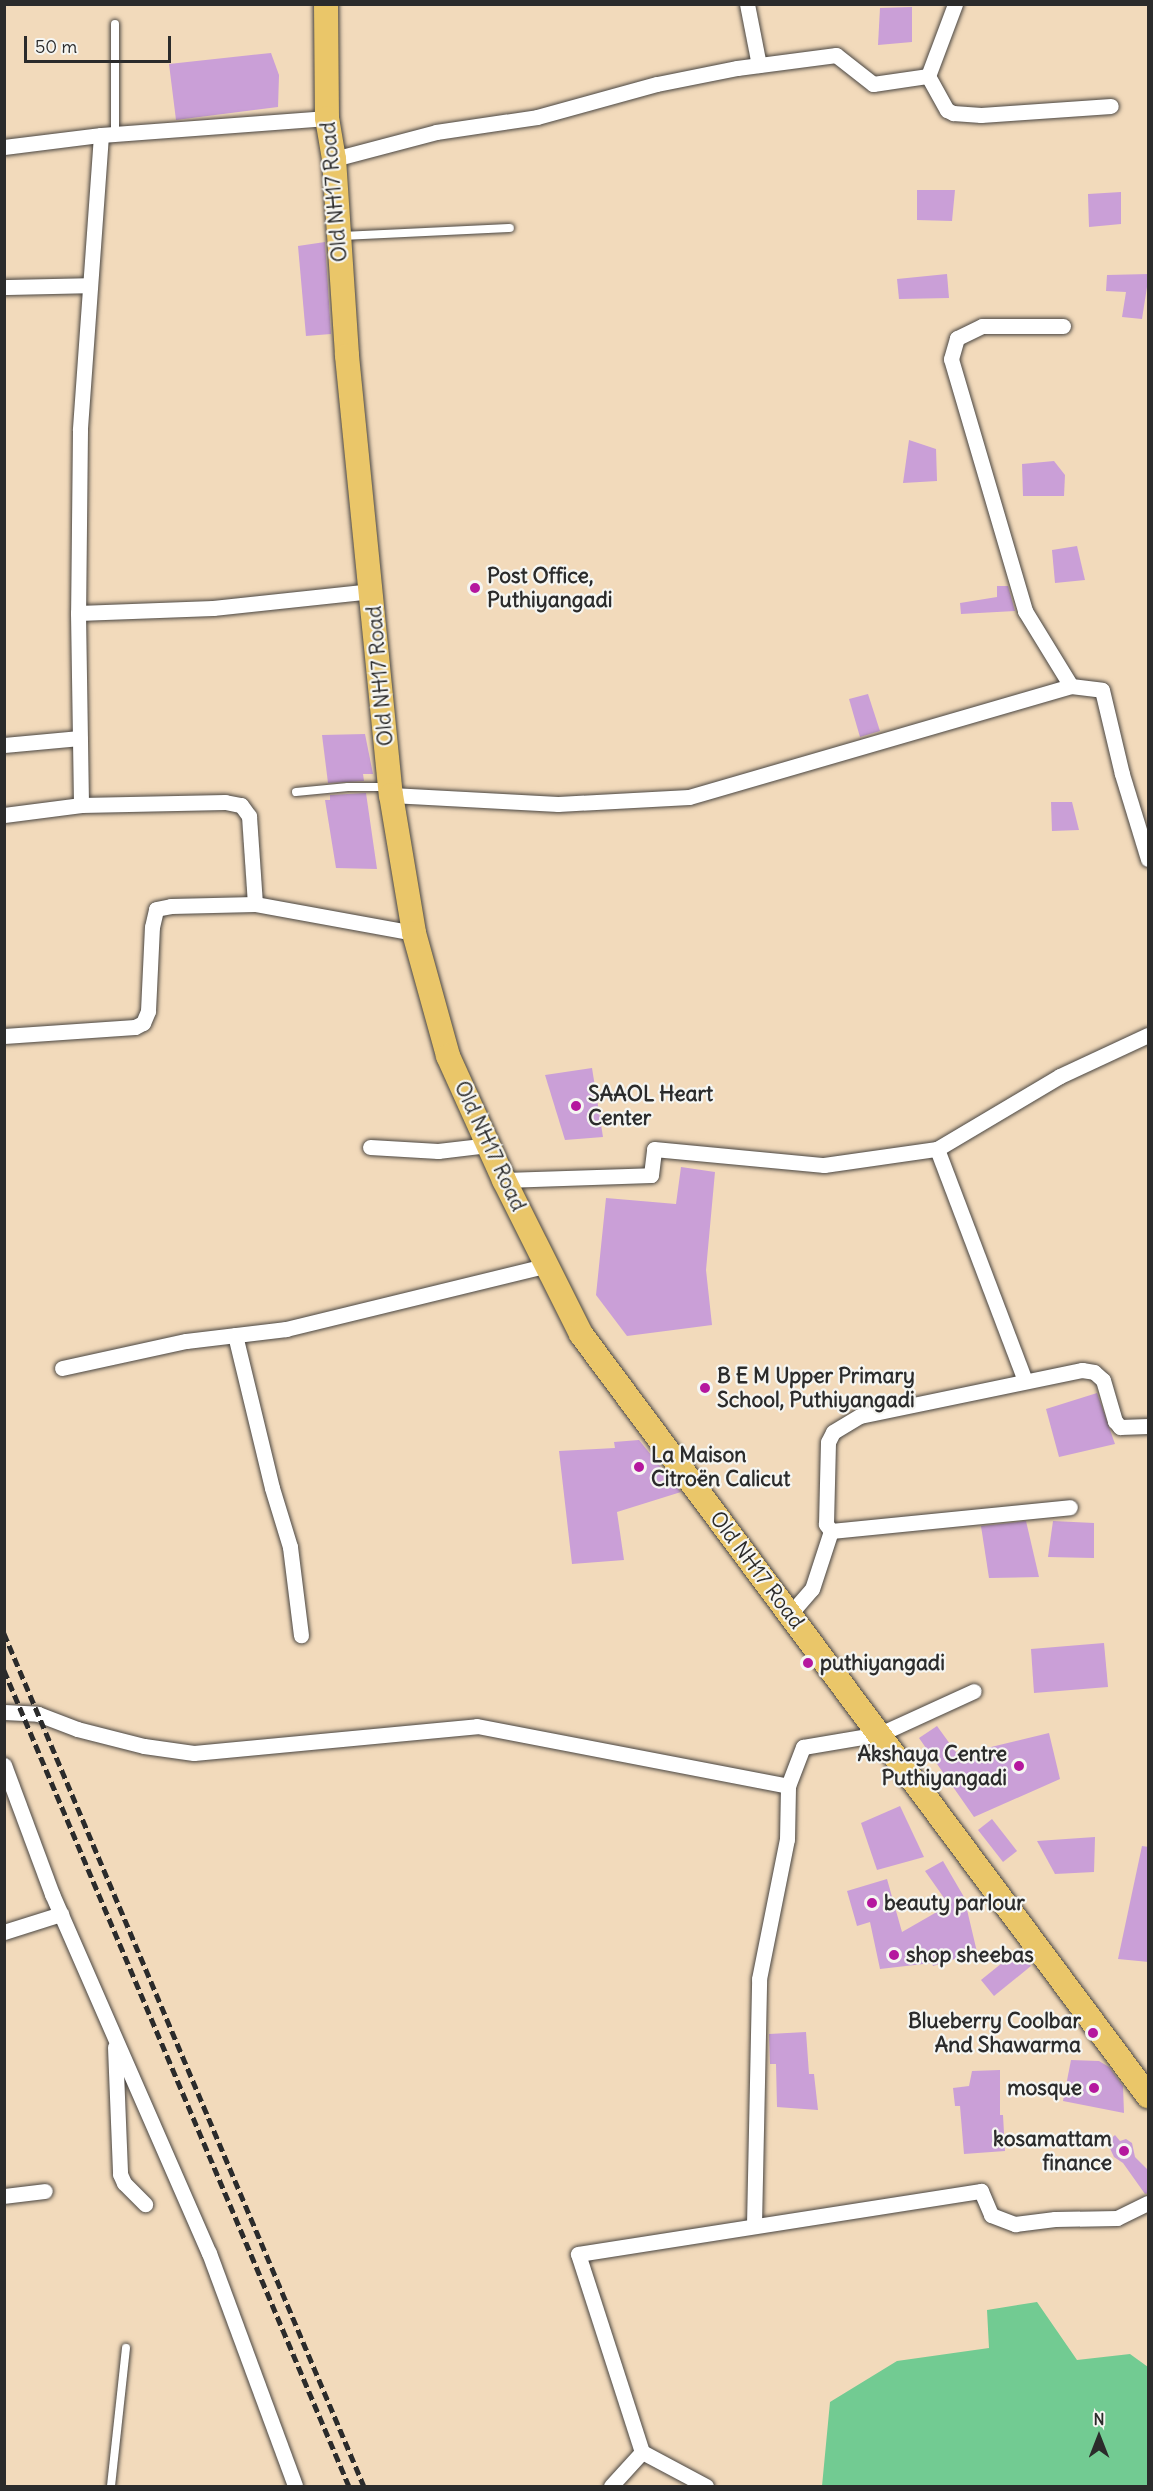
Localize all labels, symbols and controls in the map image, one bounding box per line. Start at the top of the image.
scale bar [27,24,174,62]
text: 50 m [35,35,77,58]
street label: Old NH17 Road [315,121,353,263]
place label: Post Office, Puthiyangadi [487,563,613,613]
marker: Post Office, Puthiyangadi [468,581,482,595]
street label: Old NH17 Road [361,605,399,747]
street label: Old NH17 Road [449,1077,531,1215]
place label: SAAOL Heart Center [588,1081,713,1131]
marker: SAAOL Heart Center [569,1099,583,1113]
place label: B E M Upper Primary School, Puthiyangadi [717,1363,915,1413]
marker: B E M Upper Primary School, Puthiyangadi [698,1381,712,1395]
place label: La Maison Citroën Calicut [651,1442,790,1492]
marker: La Maison Citroën Calicut [632,1460,646,1474]
street label: Old NH17 Road [705,1506,809,1634]
place label: puthiyangadi [820,1650,945,1676]
marker: puthiyangadi [801,1656,815,1670]
place label: Akshaya Centre Puthiyangadi [857,1741,1007,1791]
marker: Akshaya Centre Puthiyangadi [1012,1759,1026,1773]
place label: beauty parlour [884,1890,1025,1916]
marker: beauty parlour [865,1896,879,1910]
place label: shop sheebas [906,1942,1034,1968]
marker: shop sheebas [887,1948,901,1962]
place label: Blueberry Coolbar And Shawarma [908,2008,1081,2058]
marker: Blueberry Coolbar And Shawarma [1086,2026,1100,2040]
place label: mosque [1007,2075,1082,2101]
marker: mosque [1087,2081,1101,2095]
place label: kosamattam finance [993,2126,1112,2176]
marker: kosamattam finance [1117,2144,1131,2158]
north arrow [1069,2407,1129,2467]
text: N [1093,2409,1105,2429]

